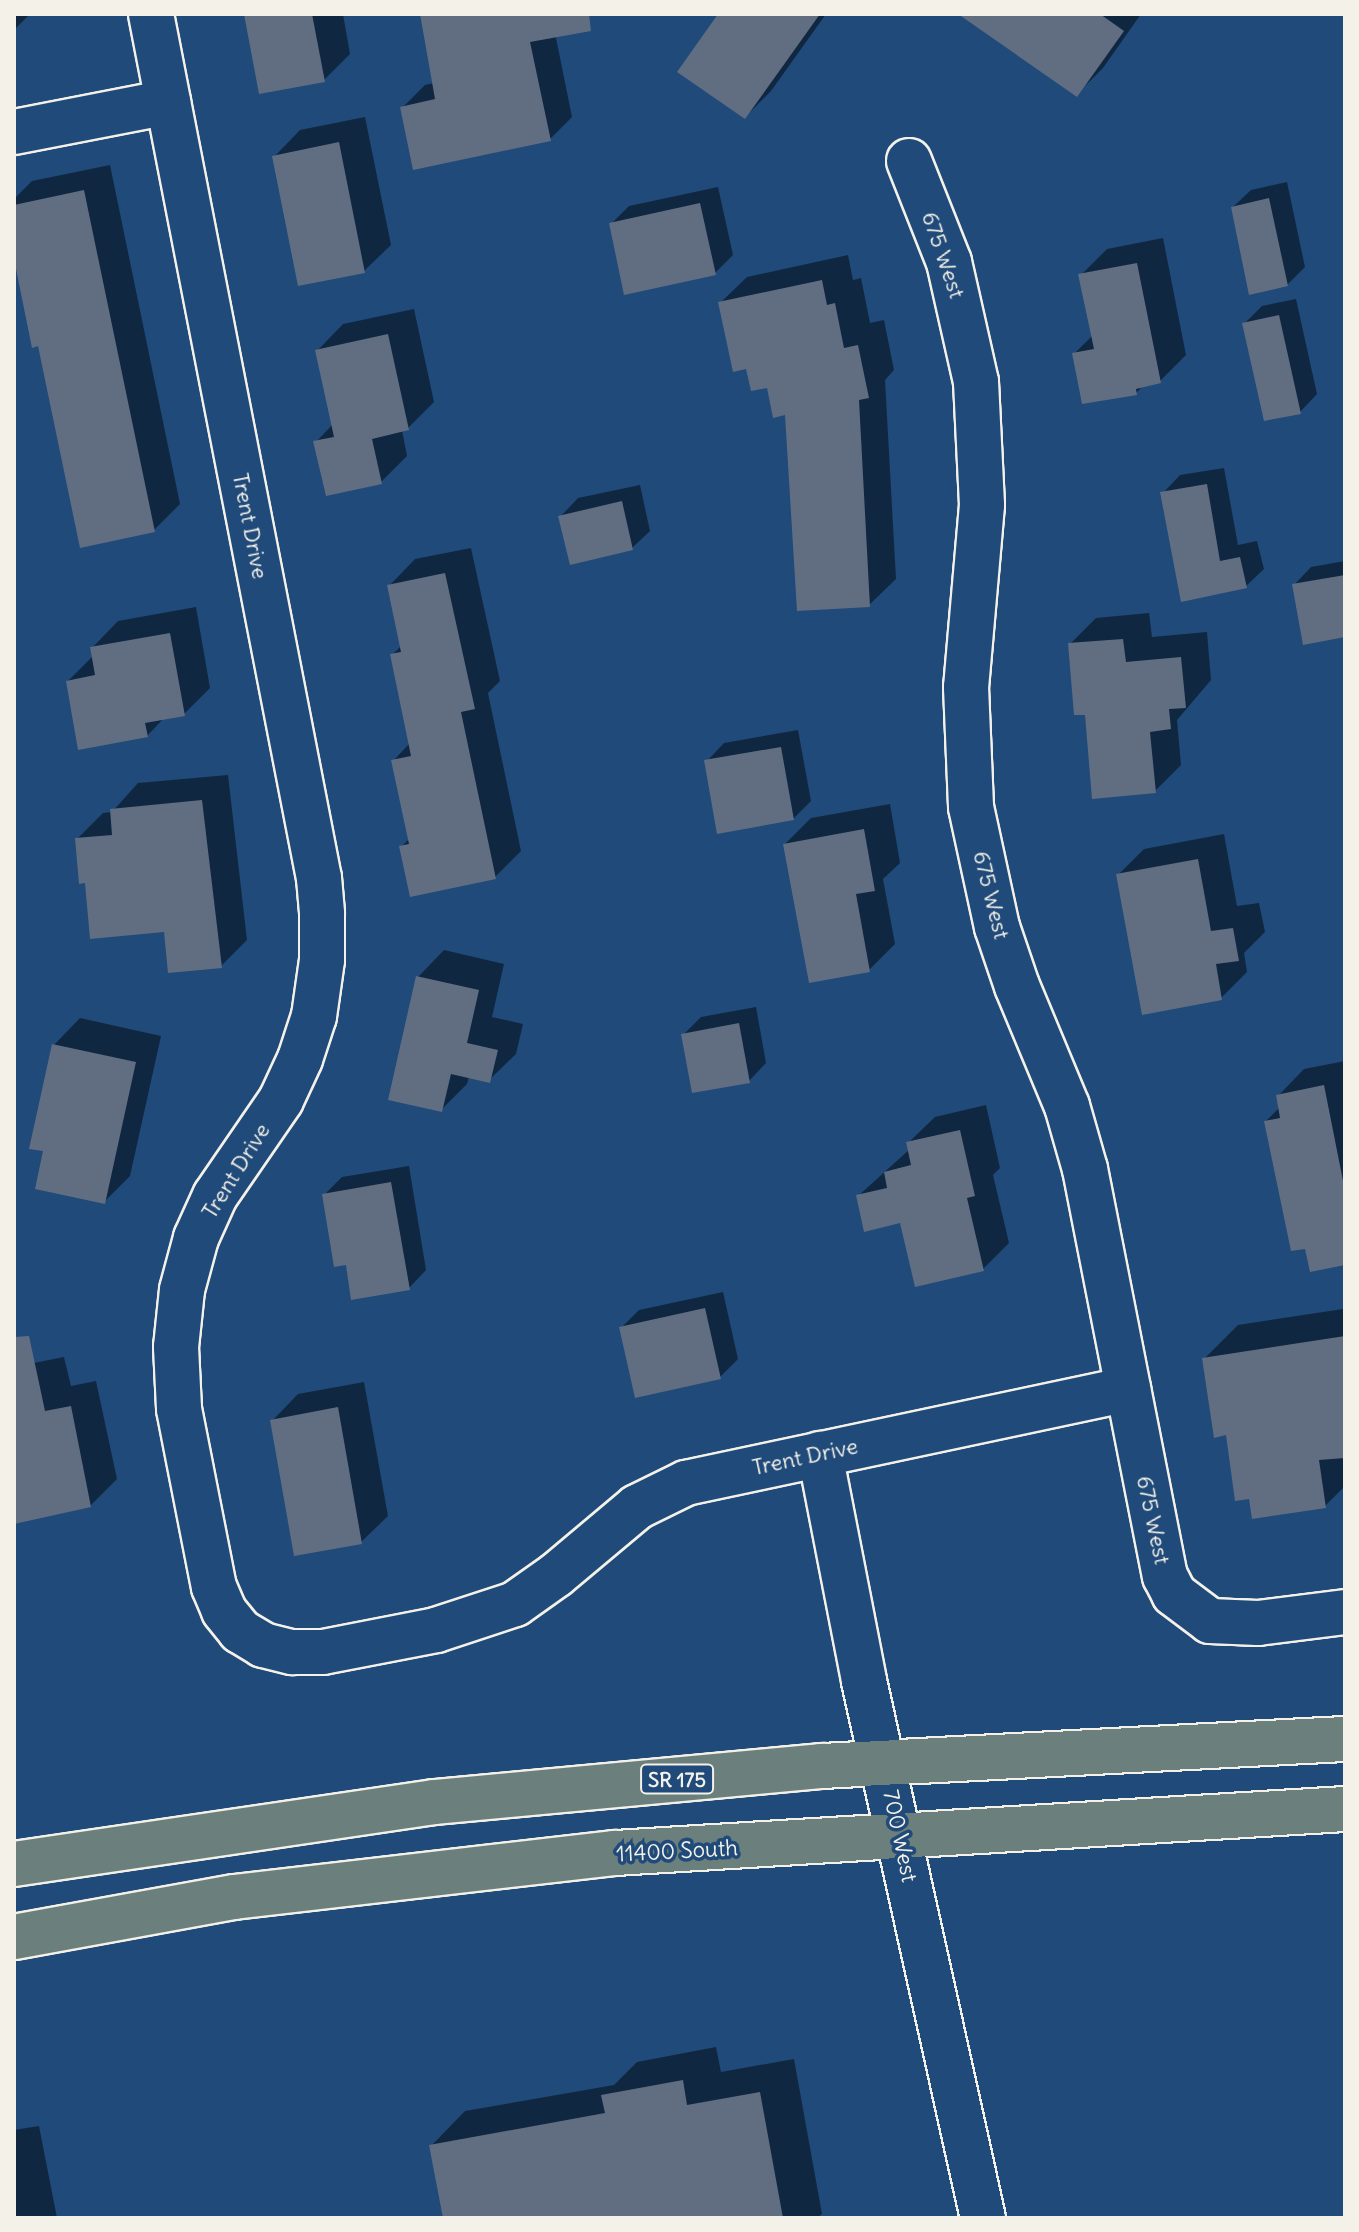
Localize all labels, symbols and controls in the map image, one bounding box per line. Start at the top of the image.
street label: 675 West [916,208,970,302]
street label: Trent Drive [227,471,273,581]
street label: 675 West [967,848,1015,942]
street label: Trent Drive [196,1118,276,1224]
street label: Trent Drive [750,1433,860,1481]
street label: 675 West [1131,1473,1175,1567]
road number: SR 175 [639,1763,715,1795]
street label: 700 West [877,1788,923,1884]
street label: 11400 South [615,1835,739,1867]

